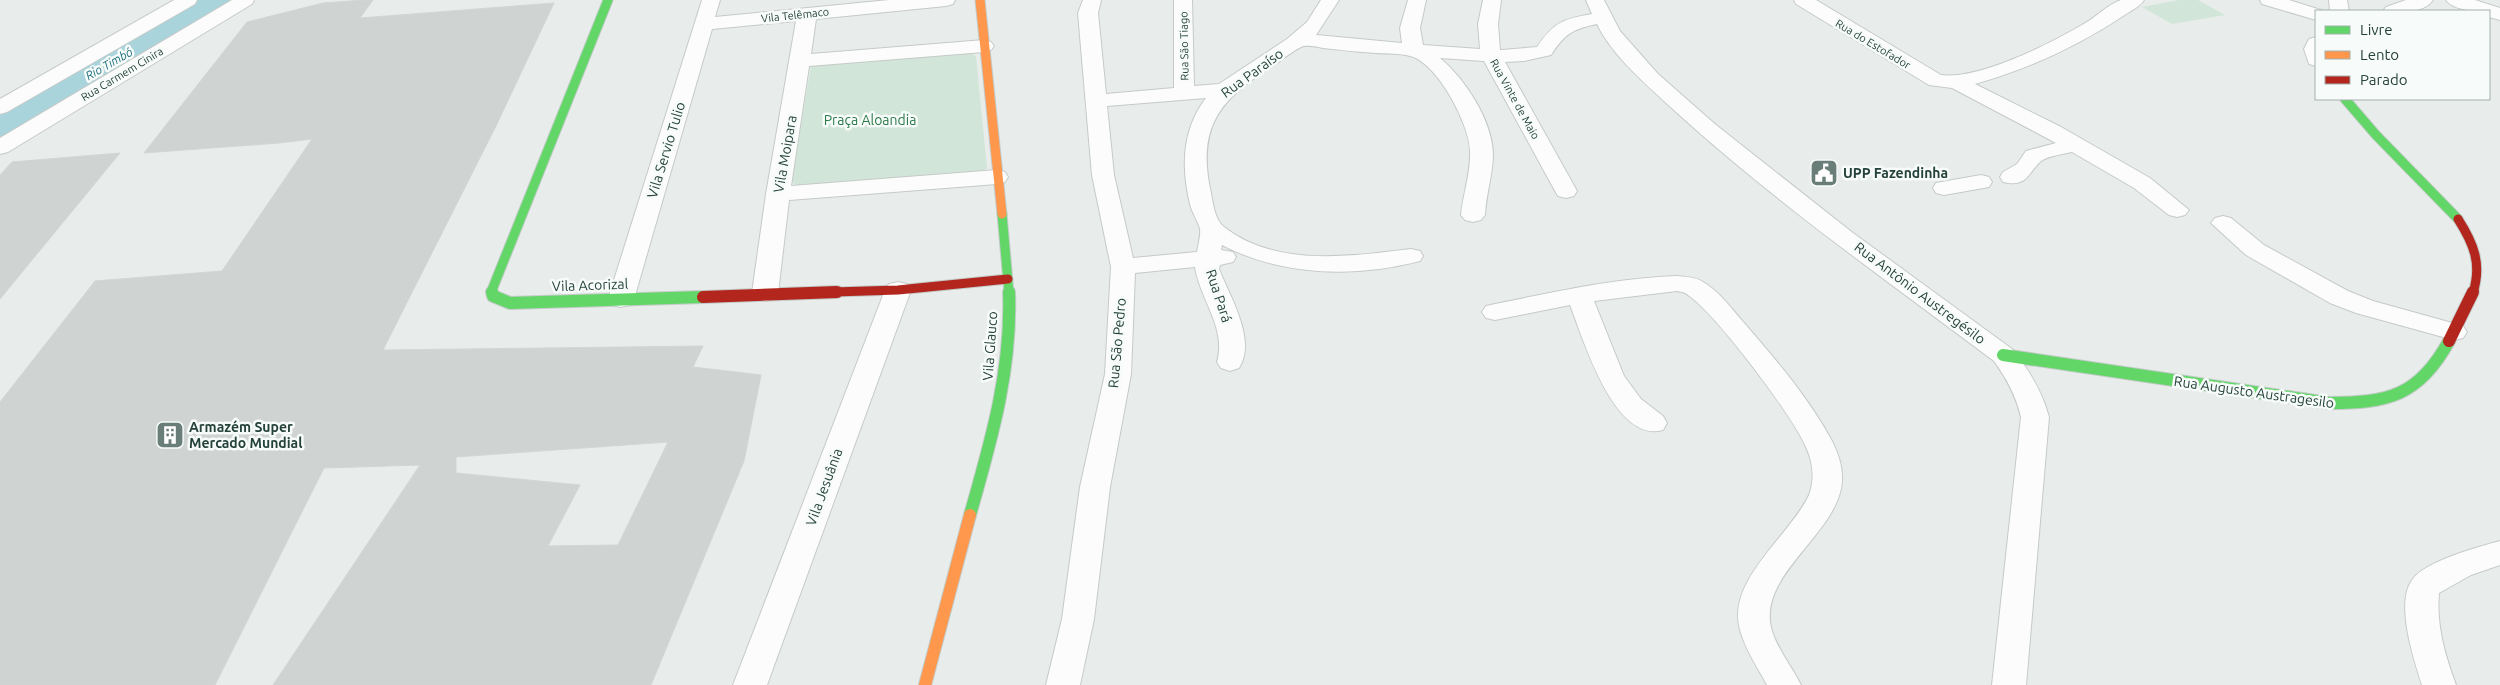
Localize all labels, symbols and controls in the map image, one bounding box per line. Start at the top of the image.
street label: Vila Telêmaco [760,5,830,25]
legend [2315,10,2490,100]
street label: Rua São Tiago [1177,11,1191,81]
street label: Rua do Estofador [1833,17,1913,72]
text: Livre [2360,21,2393,38]
street label: Rua Carmem Cinira [79,45,165,103]
water label: Rio Timbó [83,45,135,82]
street label: Rua Paraíso [1218,45,1286,101]
text: Lento [2360,46,2399,63]
street label: Rua Vinte de Maio [1488,57,1542,141]
text: Parado [2360,71,2407,88]
street label: Vila Servio Tulio [644,100,688,200]
park label: Praça Aloandia [824,112,916,128]
street label: Vila Moipara [770,114,800,194]
public building icon: UPP Fazendinha [1809,158,1839,188]
place label: UPP Fazendinha [1843,165,1948,181]
street label: Rua Antônio Austregésilo [1852,239,1988,347]
street label: Rua Pará [1203,267,1235,325]
street label: Vila Acorizal [551,276,629,294]
street label: Rua São Pedro [1105,297,1129,389]
street label: Vila Glauco [980,311,1000,381]
street label: Rua Augusto Austragesilo [2173,373,2335,411]
place label: Armazém Super Mercado Mundial [189,419,302,451]
building icon: Armazém Super Mercado Mundial [155,420,185,450]
street label: Vila Jesuânia [803,446,845,528]

